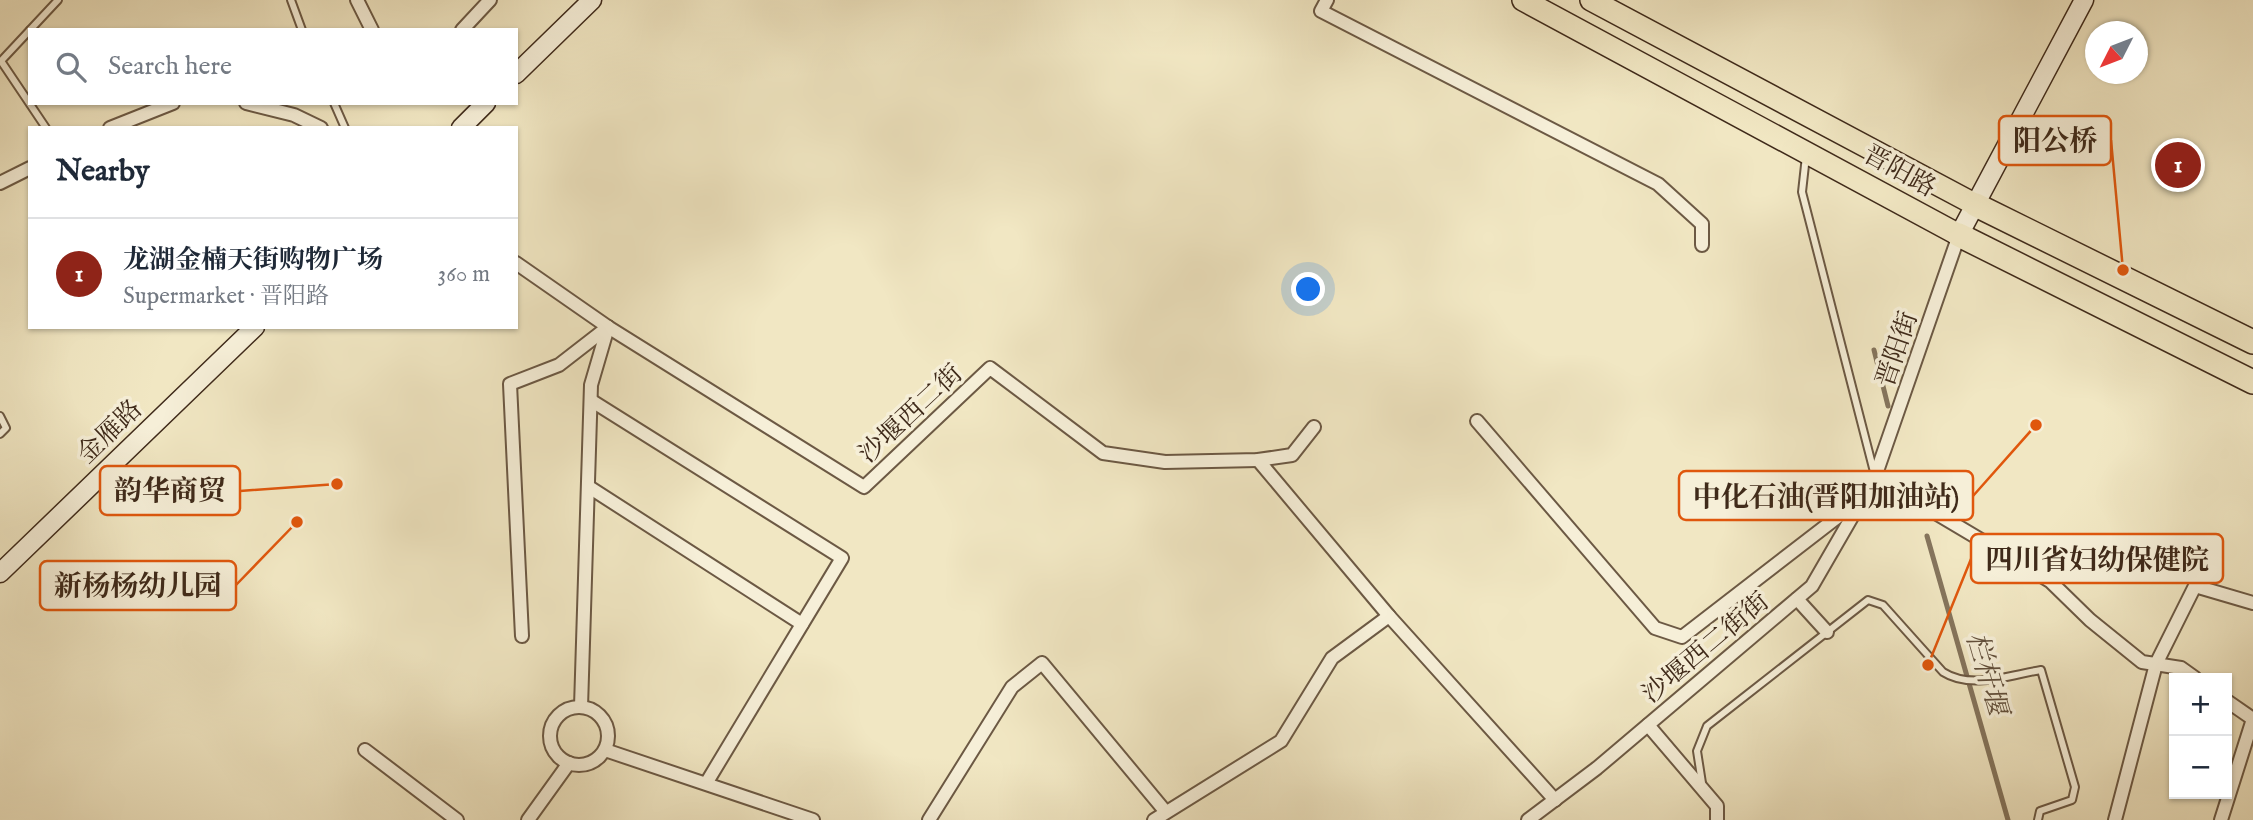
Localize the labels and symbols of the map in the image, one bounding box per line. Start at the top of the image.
north arrow [2085,21,2148,84]
callout: 阳公桥 [1999,116,2111,165]
text: 阳公桥 [2013,125,2097,160]
street label: 晋阳路 [1857,138,1941,205]
pin: 1 [2155,139,2201,191]
your location [1291,272,1325,306]
street label: 晋阳街 [1869,307,1926,392]
street label: 沙堰西二街 [852,358,970,470]
street label: 金雁路 [71,393,150,471]
callout: 韵华商贸 [100,466,240,515]
callout: 中化石油(晋阳加油站) [1679,471,1973,520]
text: 韵华商贸 [114,475,226,510]
text: 中化石油(晋阳加油站) [1693,481,1959,516]
callout: 四川省妇幼保健院 [1971,534,2223,583]
text: 四川省妇幼保健院 [1985,544,2209,579]
callout: 新杨杨幼儿园 [40,561,236,610]
text: 新杨杨幼儿园 [54,570,222,605]
street label: 沙堰西二街街 [1636,585,1776,711]
water label: 栏杆堰 [1957,628,2015,723]

